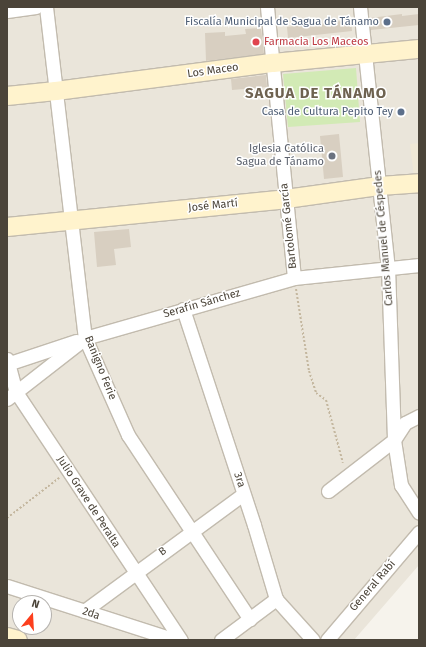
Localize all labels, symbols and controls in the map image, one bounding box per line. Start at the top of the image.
place label: Fiscalía Municipal de Sagua de Tánamo [185,15,379,29]
marker: Fiscalía Municipal de Sagua de Tánamo [382,17,392,27]
place label: Farmacia Los Maceos [264,35,368,49]
marker: Farmacia Los Maceos [251,37,261,47]
street label: Los Maceo [186,61,240,81]
district label: SAGUA DE TÁNAMO [245,85,387,103]
place label: Casa de Cultura Pepito Tey [262,105,393,119]
marker: Casa de Cultura Pepito Tey [396,107,406,117]
place label: Iglesia Católica Sagua de Tánamo [236,143,324,169]
marker: Iglesia Católica Sagua de Tánamo [327,151,337,161]
street label: Carlos Manuel de Céspedes [371,170,397,306]
street label: Bartolomé García [278,182,300,270]
street label: José Martí [188,197,238,215]
street label: Serafín Sánchez [162,287,242,321]
street label: Banigno Ferie [81,334,119,402]
street label: Julio Grave de Peralta [53,454,123,550]
street label: 3ra [230,471,248,489]
street label: B [156,545,170,559]
street label: General Rabí [347,558,399,614]
north arrow [12,595,52,635]
text: N [30,597,41,611]
street label: 2da [80,605,102,623]

